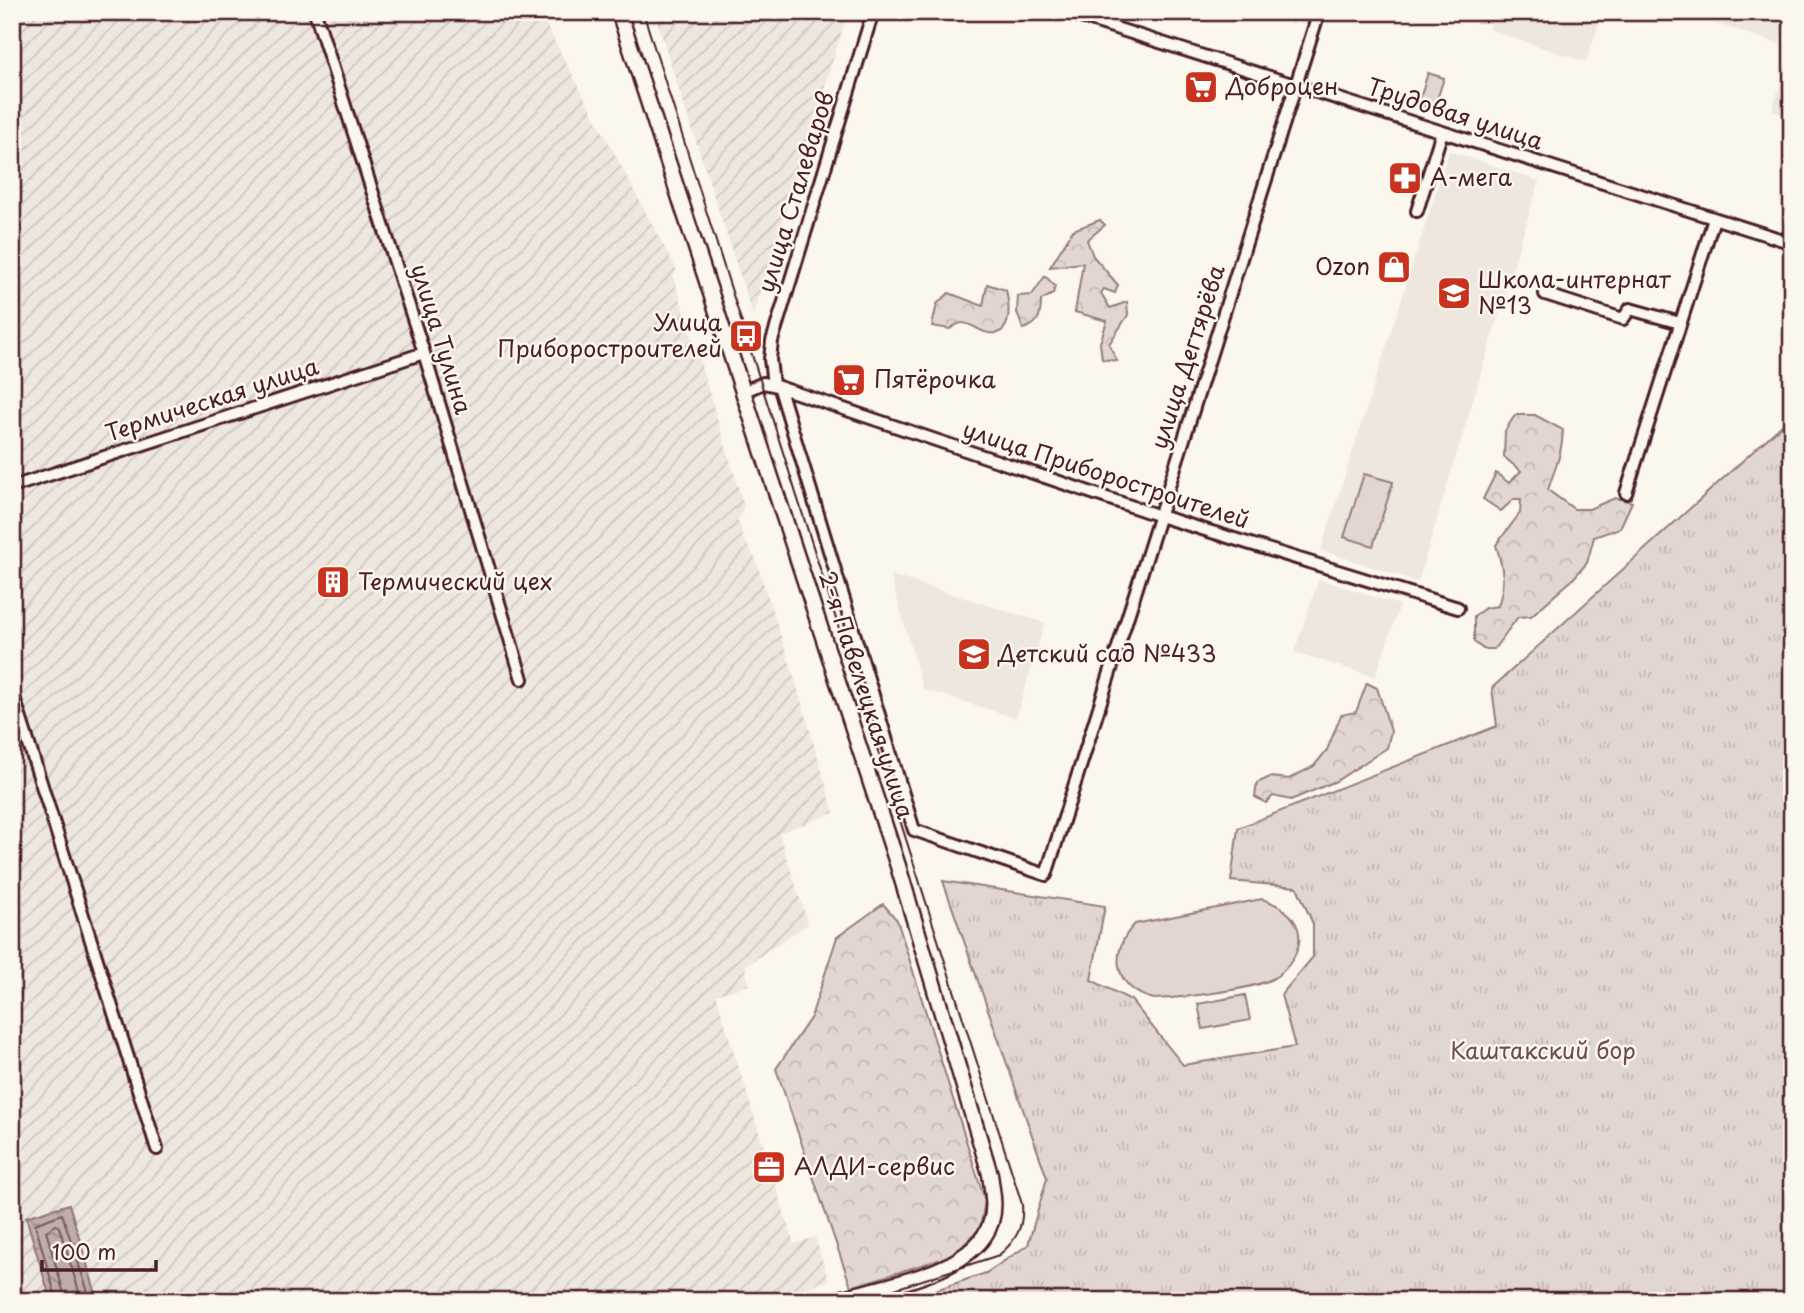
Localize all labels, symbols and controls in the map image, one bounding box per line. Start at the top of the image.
supermarket icon: Доброцен [1182,68,1220,106]
place label: Доброцен [1225,68,1338,103]
street label: Трудовая улица [1363,68,1548,158]
street label: улица Сталеваров [747,87,842,297]
pharmacy icon: А-мега [1386,159,1424,197]
place label: А-мега [1430,159,1513,194]
place label: Ozon [1315,248,1370,283]
shop icon: Ozon [1375,248,1413,286]
street label: улица Тулина [403,259,482,419]
street label: улица Дегтярёва [1140,259,1233,453]
place label: Школа-интернат №13 [1478,261,1672,322]
school or university icon: Школа-интернат №13 [1435,274,1473,312]
place label: Улица Приборостроителей [497,304,723,365]
bus stop icon: Улица Приборостроителей [727,317,765,355]
street label: Термическая улица [100,347,323,450]
supermarket icon: Пятёрочка [830,361,868,399]
place label: Пятёрочка [874,361,996,396]
street label: улица Приборостроителей [959,411,1254,536]
building icon: Термический цех [314,563,352,601]
place label: Термический цех [358,563,553,598]
street label: 2-я Павелецкая улица [811,566,924,824]
school or university icon: Детский сад №433 [955,635,993,673]
place label: Детский сад №433 [997,635,1216,670]
park label: Каштакский бор [1450,1032,1636,1067]
office icon: АЛДИ-сервис [750,1148,788,1186]
place label: АЛДИ-сервис [794,1148,955,1183]
scale bar [42,1229,156,1273]
text: 100 m [52,1235,116,1267]

